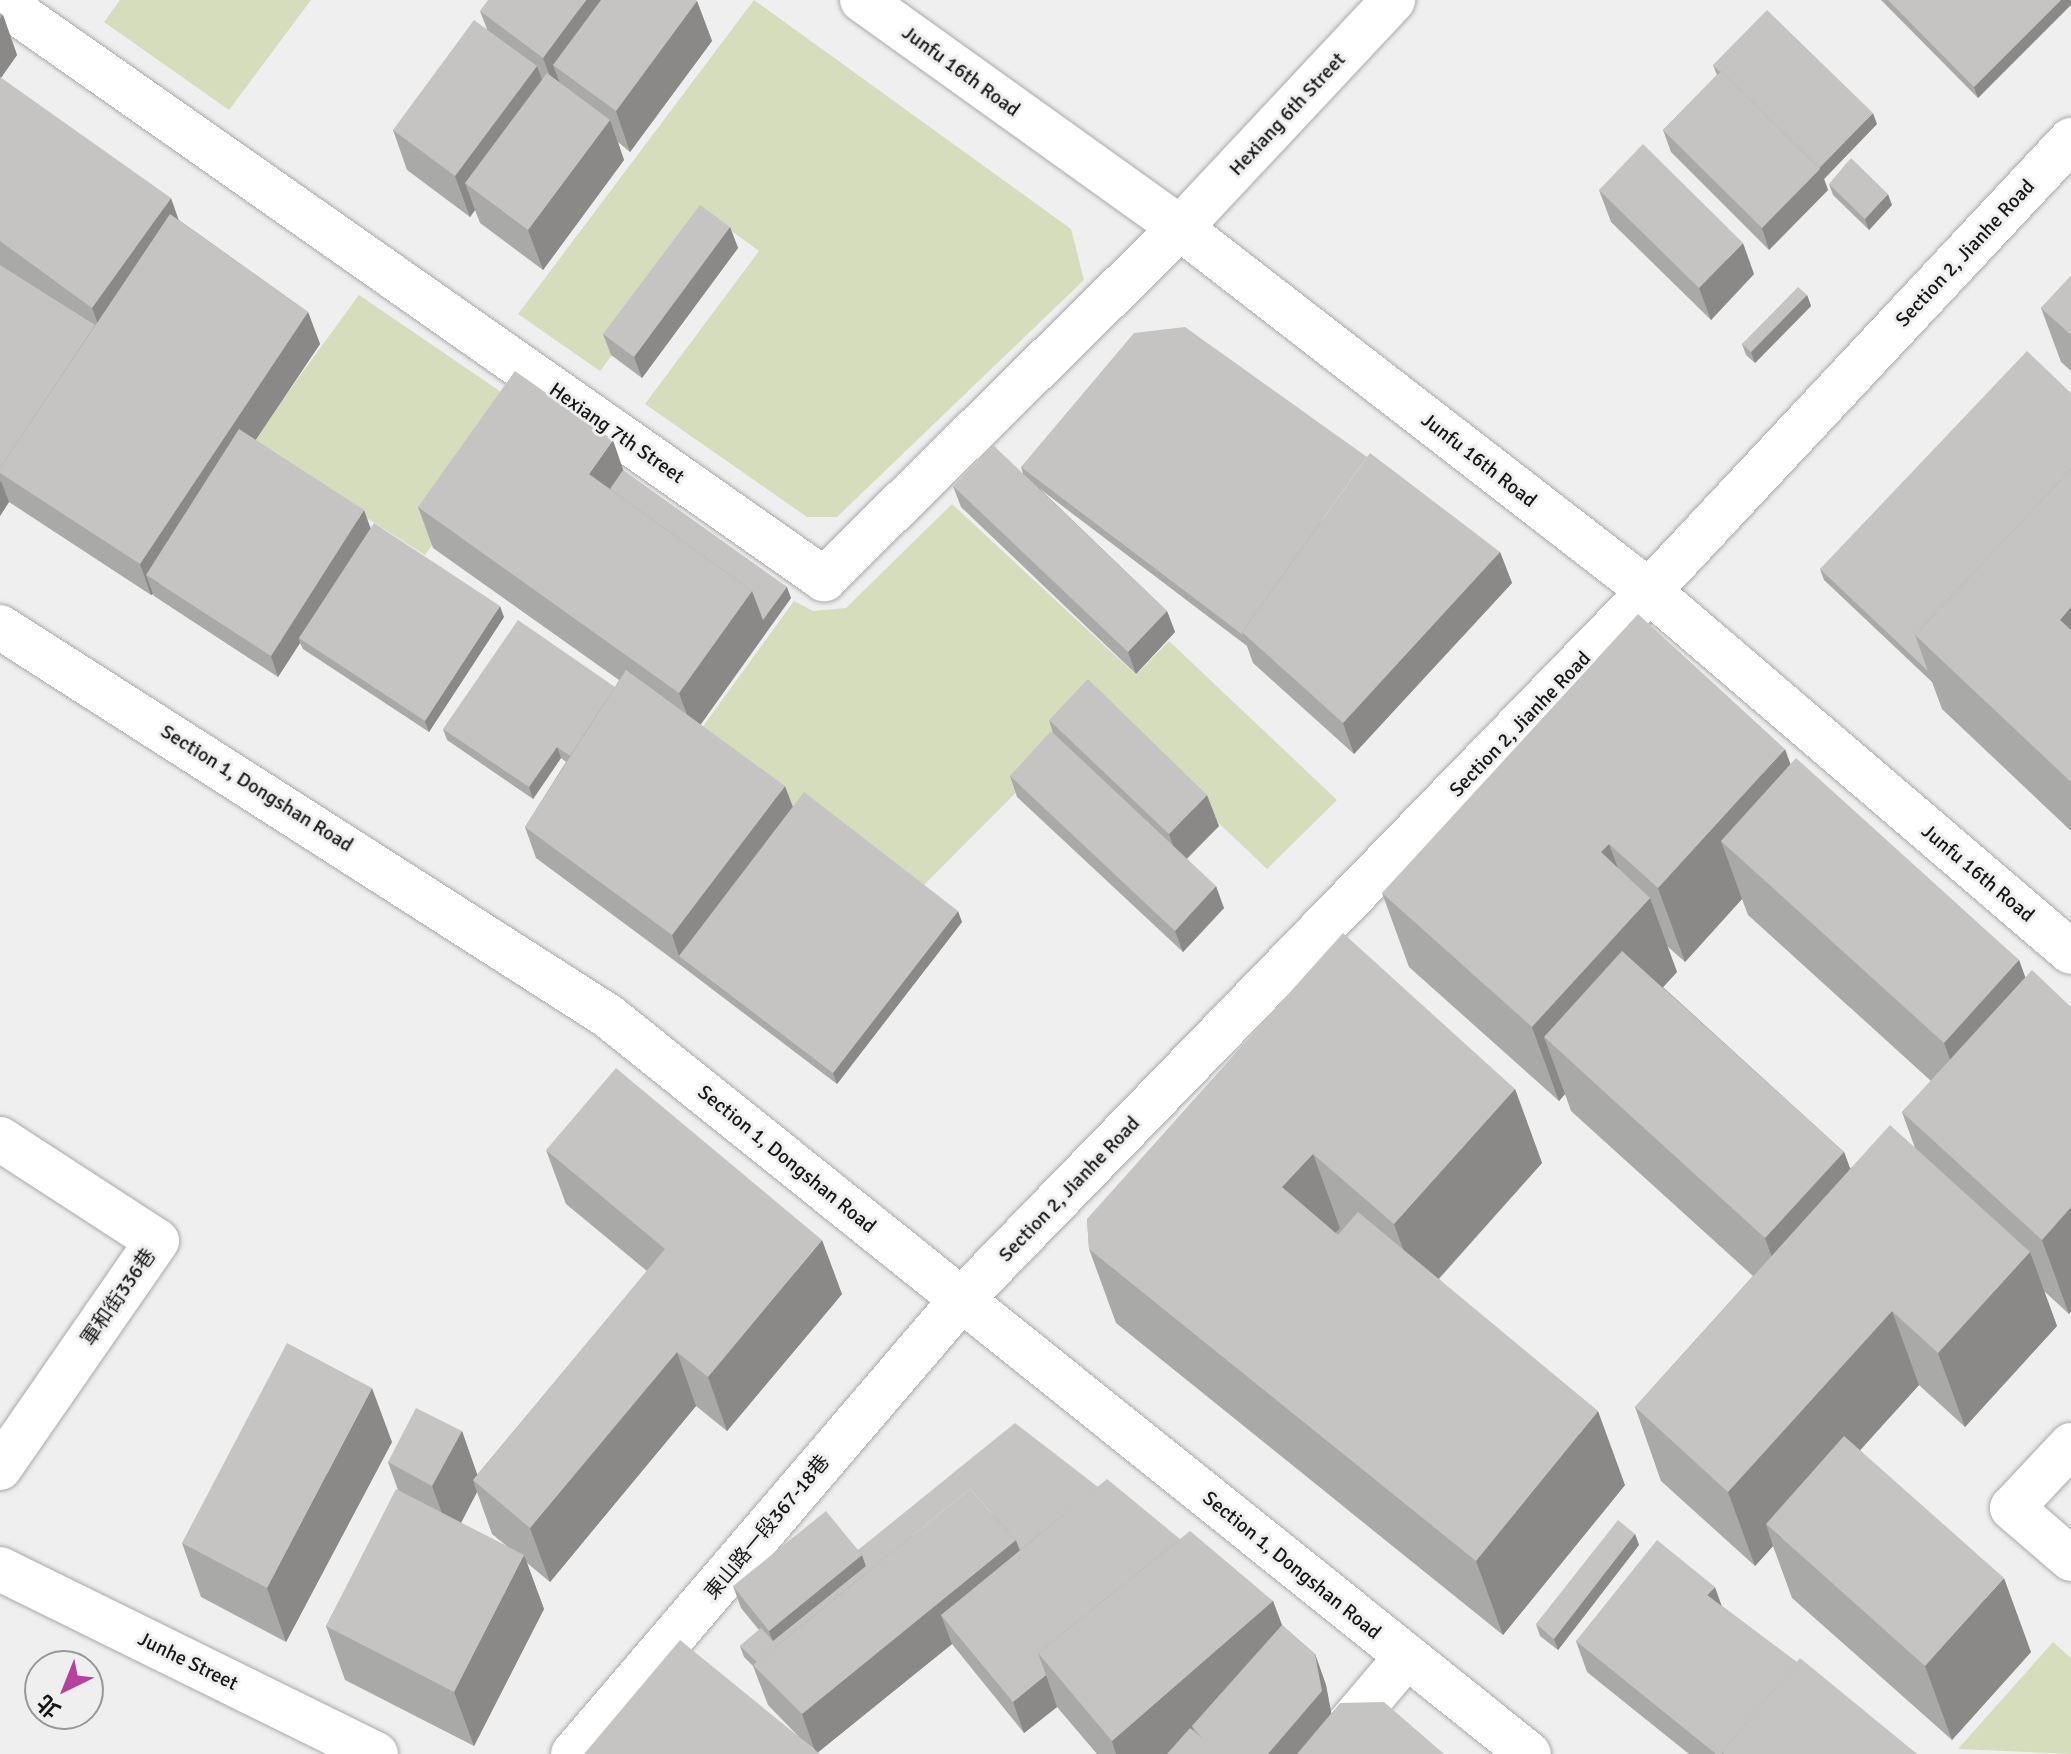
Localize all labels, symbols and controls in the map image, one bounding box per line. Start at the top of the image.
street label: Junfu 16th Road [897,20,1025,122]
street label: Hexiang 6th Street [1224,48,1350,180]
street label: Section 2, Jianhe Road [1890,174,2040,332]
street label: Hexiang 7th Street [545,377,689,489]
street label: Junfu 16th Road [1417,408,1541,512]
street label: Section 2, Jianhe Road [1444,646,1596,802]
street label: Section 1, Dongshan Road [156,719,358,857]
street label: Junfu 16th Road [1917,819,2039,927]
street label: Section 1, Dongshan Road [693,1080,881,1238]
street label: Section 2, Jianhe Road [993,1111,1145,1267]
street label: 軍和街336巷 [76,1244,160,1350]
street label: 東山路一段367-18巷 [700,1450,834,1604]
street label: Section 1, Dongshan Road [1198,1486,1386,1644]
street label: Junhe Street [134,1626,242,1696]
north arrow [24,1650,104,1730]
text: 北 [31,1689,66,1724]

